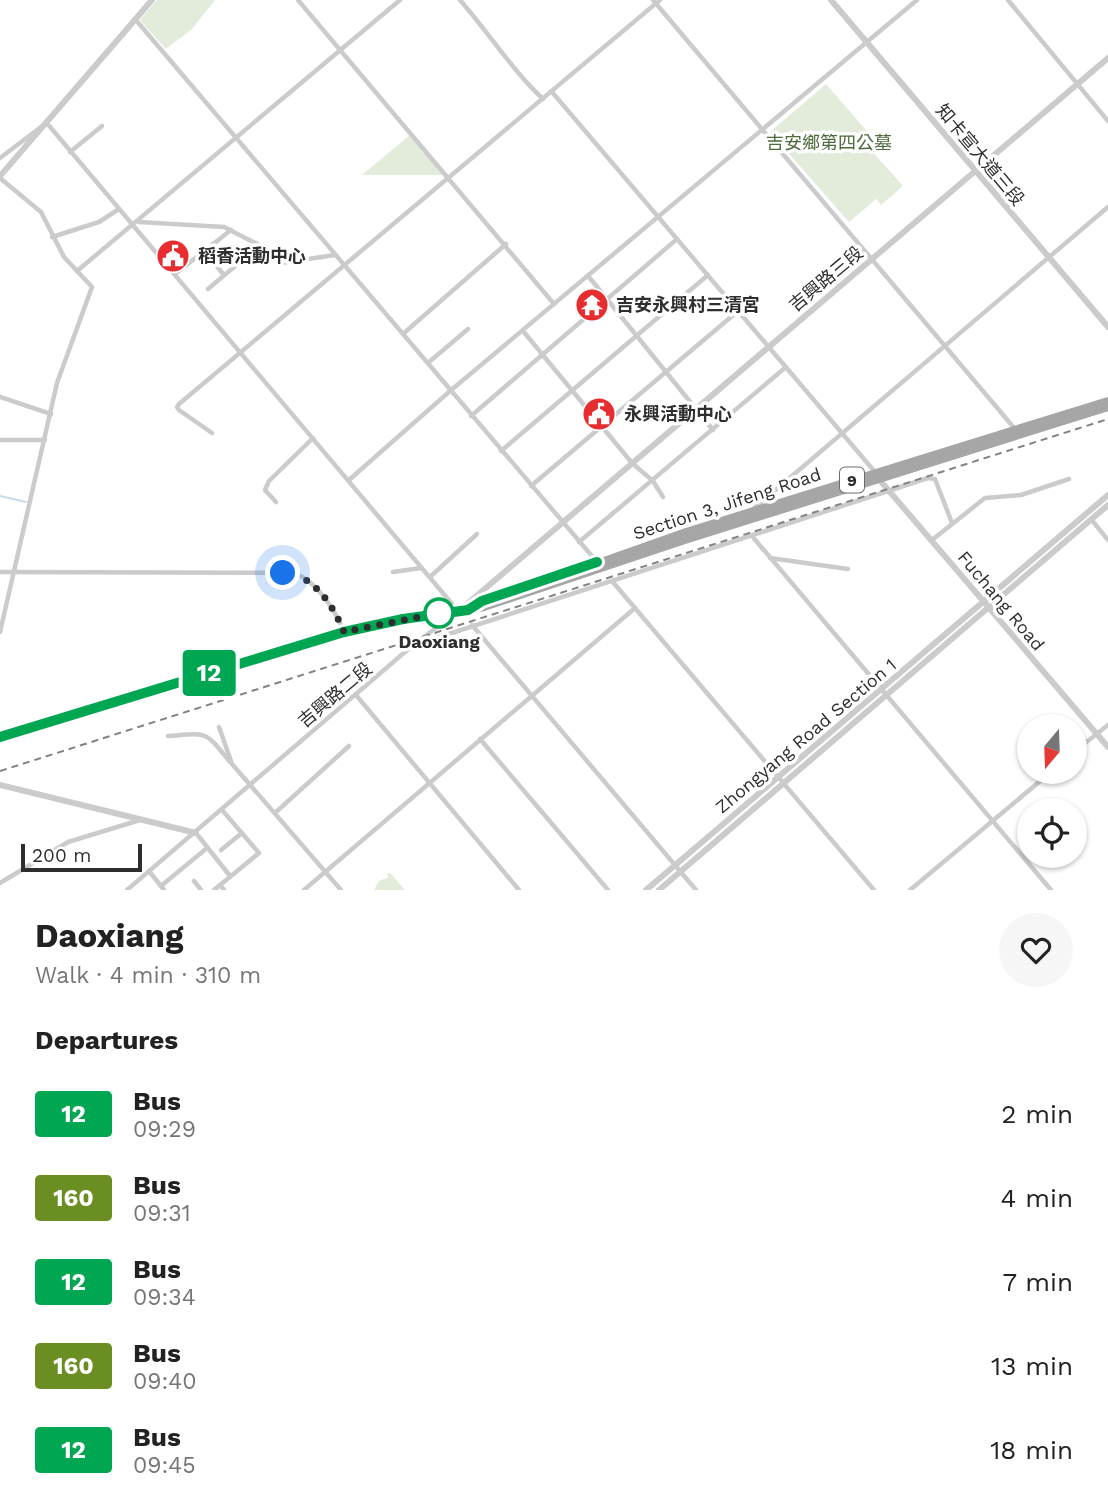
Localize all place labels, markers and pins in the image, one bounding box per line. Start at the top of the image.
public building icon: 稻香活動中心 [154,237,192,275]
place label: 稻香活動中心 [198,245,306,266]
temple icon: 吉安永興村三清宮 [573,286,611,324]
place label: 吉安永興村三清宮 [616,294,760,315]
public building icon: 永興活動中心 [580,395,618,433]
place label: 永興活動中心 [624,403,732,424]
marker: Daoxiang [424,598,454,628]
place label: Daoxiang [399,631,480,652]

